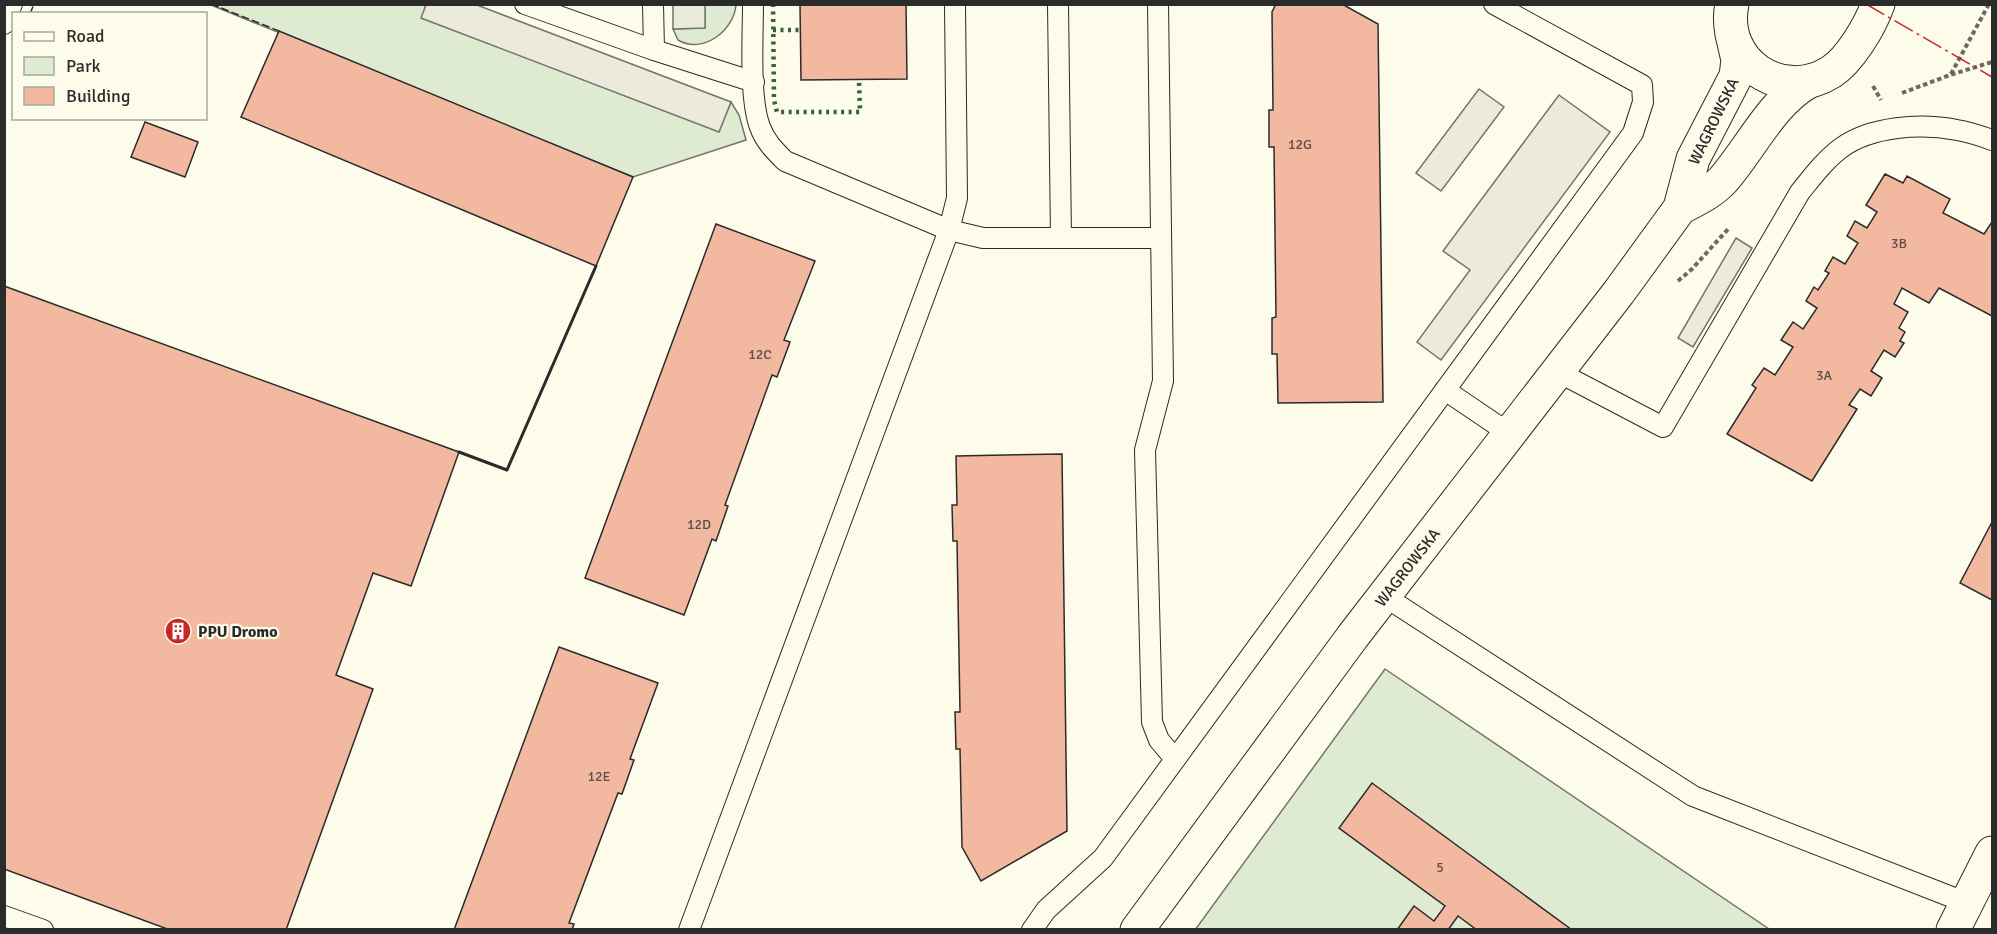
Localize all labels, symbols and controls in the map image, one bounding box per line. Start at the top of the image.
legend [12,12,207,120]
text: Road [66,25,105,47]
text: Park [66,55,101,77]
street label: WAGROWSKA [1684,74,1744,168]
text: Building [66,85,130,107]
house number: 12G [1288,136,1312,153]
house number: 3B [1891,235,1907,252]
house number: 12C [748,346,772,363]
house number: 3A [1816,367,1832,384]
house number: 12D [687,516,711,533]
street label: WAGROWSKA [1371,524,1445,611]
building icon: PPU Dromo [163,616,193,646]
place label: PPU Dromo [198,622,278,642]
house number: 12E [587,768,611,785]
house number: 5 [1436,859,1444,876]

